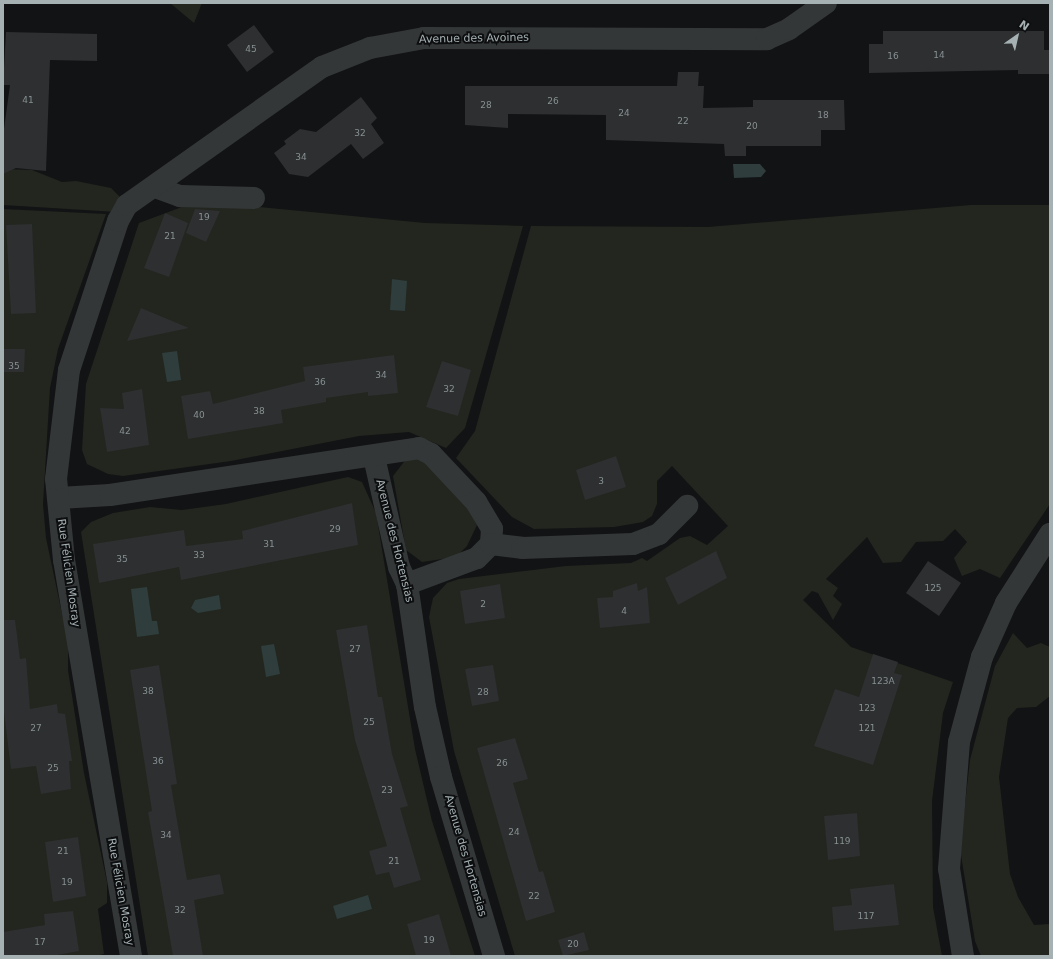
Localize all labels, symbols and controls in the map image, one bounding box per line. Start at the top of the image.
north arrow [997,16,1037,56]
text: N [1017,18,1031,34]
street label: Avenue des Avoines [419,31,529,47]
house number: 45 [245,44,257,54]
house number: 14 [933,50,945,60]
house number: 16 [887,51,899,61]
house number: 41 [22,95,34,105]
house number: 26 [547,96,559,106]
house number: 28 [480,100,492,110]
house number: 24 [618,108,630,118]
house number: 18 [817,110,829,120]
house number: 22 [677,116,689,126]
house number: 20 [746,121,758,131]
house number: 32 [354,128,366,138]
house number: 34 [295,152,307,162]
house number: 19 [198,212,210,222]
house number: 21 [164,231,176,241]
house number: 35 [8,361,20,371]
house number: 34 [375,370,387,380]
house number: 36 [314,377,326,387]
house number: 32 [443,384,455,394]
house number: 38 [253,406,265,416]
house number: 40 [193,410,205,420]
house number: 42 [119,426,131,436]
house number: 3 [598,476,604,486]
street label: Avenue des Hortensias [372,478,416,604]
street label: Rue Félicien Mosray [54,518,82,628]
house number: 29 [329,524,341,534]
house number: 31 [263,539,275,549]
house number: 33 [193,550,205,560]
house number: 35 [116,554,128,564]
house number: 125 [924,583,942,593]
house number: 2 [480,599,486,609]
house number: 4 [621,606,627,616]
house number: 27 [349,644,361,654]
house number: 123A [871,676,895,686]
house number: 38 [142,686,154,696]
house number: 28 [477,687,489,697]
house number: 123 [858,703,876,713]
house number: 25 [363,717,375,727]
house number: 27 [30,723,42,733]
house number: 121 [858,723,876,733]
house number: 36 [152,756,164,766]
house number: 26 [496,758,508,768]
house number: 25 [47,763,59,773]
house number: 23 [381,785,393,795]
street label: Avenue des Hortensias [441,794,489,918]
house number: 24 [508,827,520,837]
house number: 34 [160,830,172,840]
house number: 119 [833,836,851,846]
street label: Rue Félicien Mosray [104,837,136,947]
house number: 21 [57,846,69,856]
house number: 21 [388,856,400,866]
house number: 19 [61,877,73,887]
house number: 22 [528,891,540,901]
house number: 32 [174,905,186,915]
house number: 117 [857,911,875,921]
house number: 19 [423,935,435,945]
house number: 17 [34,937,46,947]
house number: 20 [567,939,579,949]

